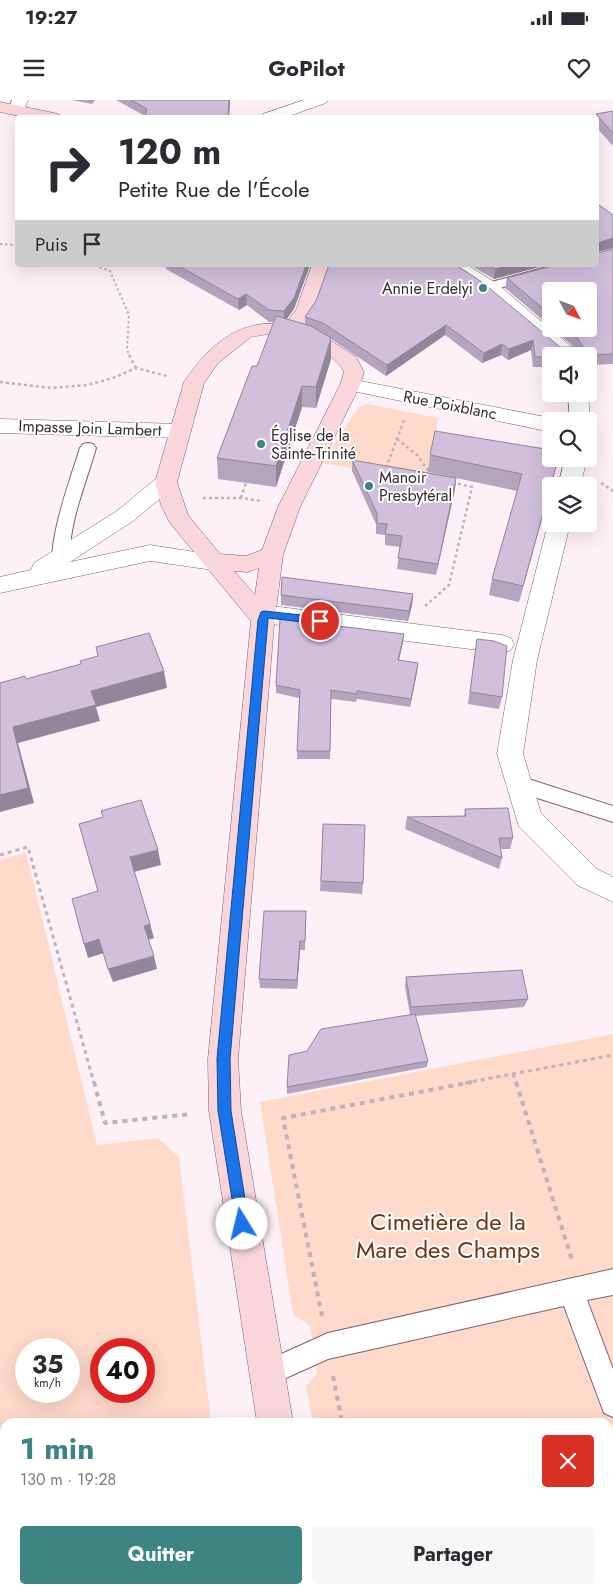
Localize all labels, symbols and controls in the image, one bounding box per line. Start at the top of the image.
text: 19:27 [25,4,77,31]
text: GoPilot [268,52,345,84]
icon: menu [20,54,48,82]
icon: heart [565,54,593,82]
text: 120 m [118,127,221,177]
icon: right [35,135,100,200]
text: Petite Rue de l'École [118,173,310,205]
icon: arrive [78,230,106,258]
text: Puis [35,231,68,258]
place label: Annie Erdelyi [382,277,473,300]
marker: Annie Erdelyi [477,282,489,294]
north arrow [542,282,598,338]
map controls [542,282,597,532]
button: sound [542,347,597,402]
street label: Rue Poixblanc [401,385,499,425]
button: search [542,412,597,467]
street label: Impasse Join Lambert [18,414,162,442]
place label: Église de la Sainte-Trinité [271,424,356,465]
marker: Église de la Sainte-Trinité [255,438,267,450]
place label: Manoir Presbytéral [379,466,452,507]
button: layers [542,477,597,532]
marker: Manoir Presbytéral [363,480,375,492]
pin [299,600,341,642]
icon: arrive [306,607,334,635]
position arrow [215,1197,267,1249]
park label: Cimetière de la Mare des Champs [356,1204,540,1267]
speed limit sign: 40 [90,1338,155,1403]
text: 35 [32,1346,63,1382]
text: km/h [34,1374,61,1392]
text: 1 min [20,1427,94,1470]
button: close [542,1435,594,1487]
text: 130 m · 19:28 [20,1468,116,1491]
button: Quitter [20,1526,302,1584]
button: Partager [312,1526,594,1584]

